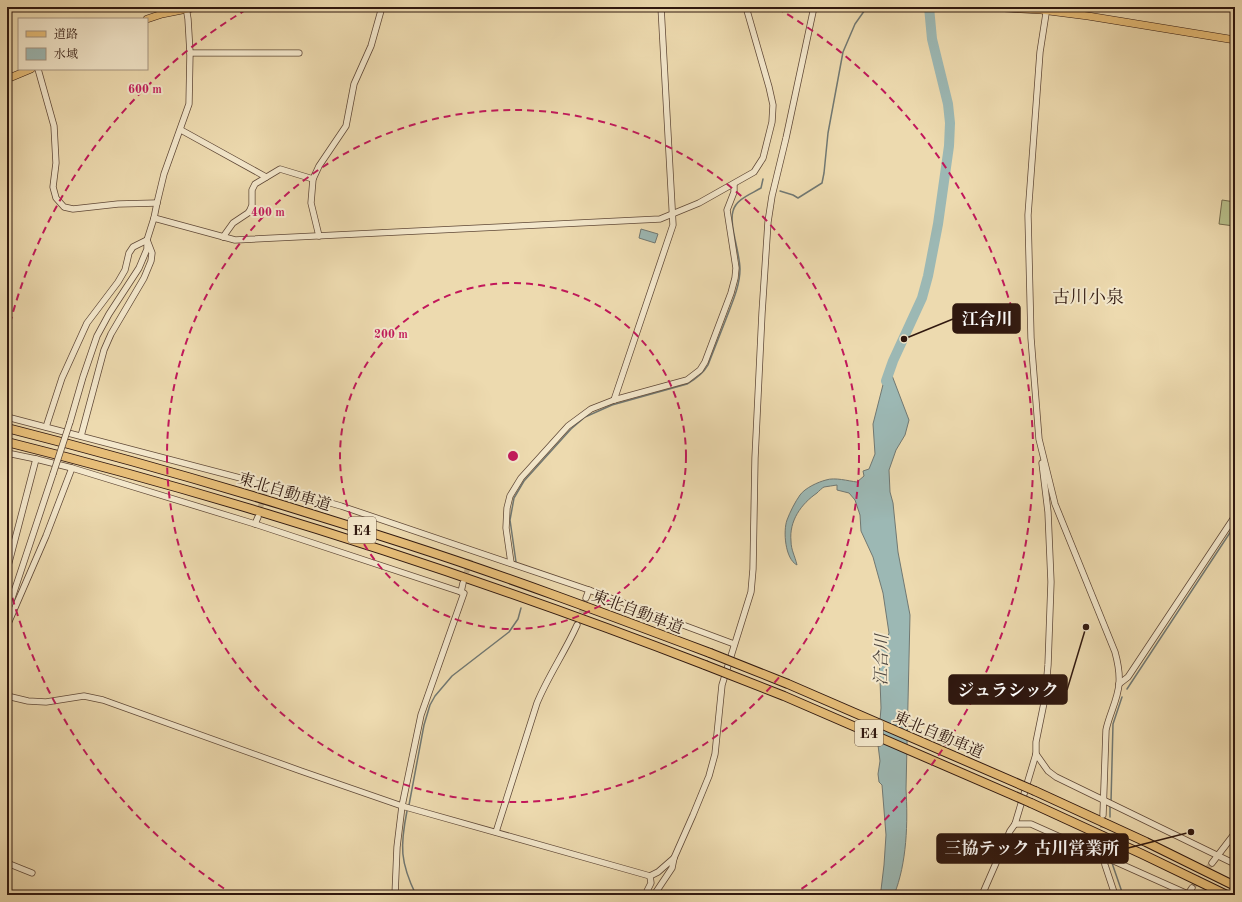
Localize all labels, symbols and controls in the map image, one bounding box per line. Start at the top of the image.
legend [18,18,148,70]
text: 道路 [54,27,78,41]
text: 水域 [54,47,78,61]
text: 600 m [128,84,162,96]
text: 400 m [251,207,285,219]
district label: 古川小泉 [1052,287,1124,307]
callout: 江合川 [953,304,1020,333]
text: 江合川 [962,310,1013,329]
text: 200 m [374,329,408,341]
centre of rings [506,449,520,463]
street label: 東北自動車道 [236,469,333,515]
road number: E4 [348,517,376,543]
street label: 東北自動車道 [590,586,686,638]
water label: 江合川 [872,632,891,686]
callout: ジュラシック [949,675,1067,704]
text: ジュラシック [957,682,1059,700]
street label: 東北自動車道 [891,708,986,762]
road number: E4 [855,720,883,746]
callout: 三協テック 古川営業所 [937,834,1128,863]
text: 三協テック 古川営業所 [945,839,1119,858]

